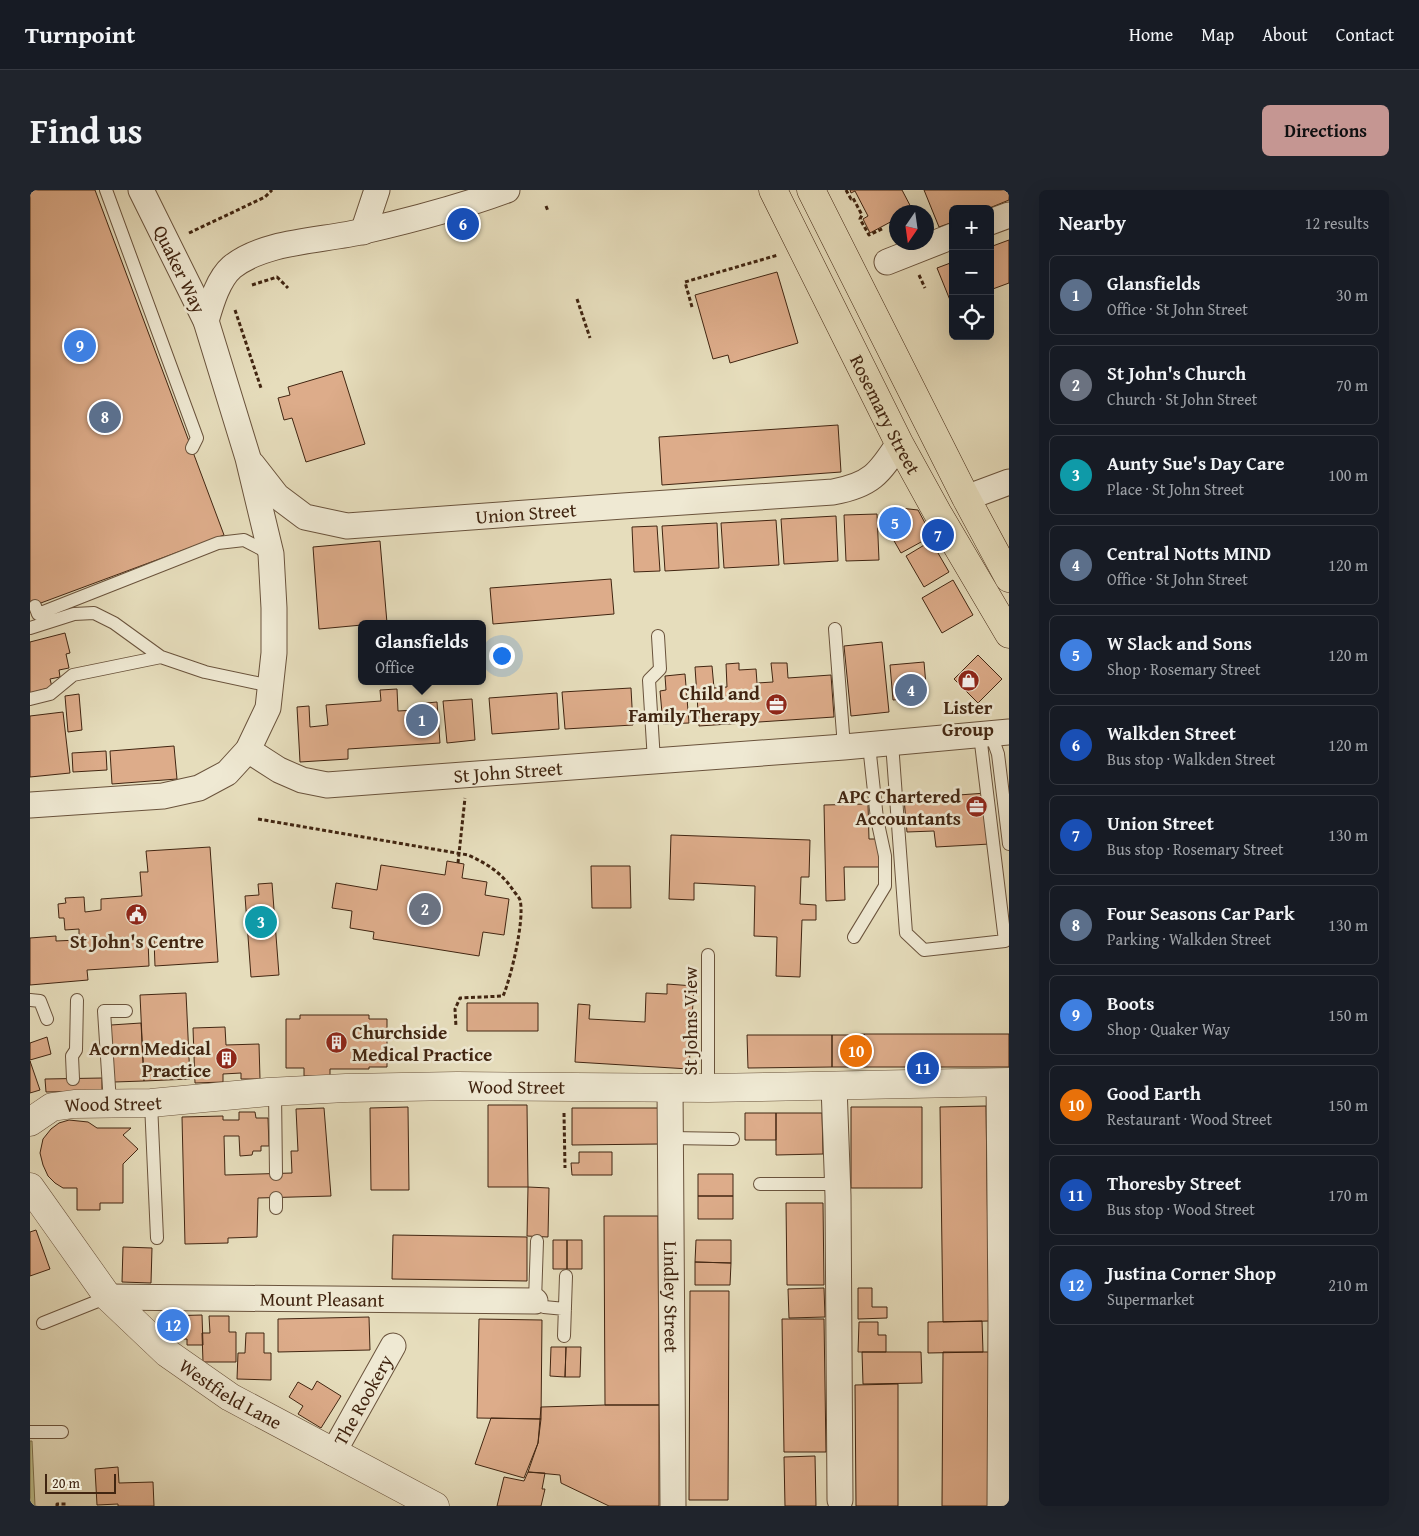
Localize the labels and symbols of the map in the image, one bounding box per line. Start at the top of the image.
pin: 6 [447,205,479,243]
north arrow [889,205,934,250]
street label: Quaker Way [147,220,214,318]
pin: 9 [64,327,96,365]
street label: Rosemary Street [843,350,928,480]
pin: 8 [89,398,121,436]
street label: Union Street [474,495,578,531]
pin: 5 [879,504,911,542]
pin: 7 [922,516,954,554]
your location [489,643,515,669]
shop icon: Lister Group [956,669,980,693]
pin: 4 [895,671,927,709]
place label: Child and Family Therapy [629,679,760,729]
office icon: Child and Family Therapy [764,692,788,716]
place label: Lister Group [942,693,994,743]
pin: 1 [406,701,438,739]
street label: St John Street [452,754,564,790]
place label: APC Chartered Accountants [837,782,961,832]
office icon: APC Chartered Accountants [965,795,989,819]
pin: 2 [409,890,441,928]
public building icon: St John's Centre [125,903,149,927]
pin: 3 [245,903,277,941]
place label: St John's Centre [70,927,204,955]
street label: St Johns View [676,966,704,1076]
place label: Churchside Medical Practice [352,1018,492,1068]
building icon: Churchside Medical Practice [324,1031,348,1055]
pin: 10 [840,1032,872,1070]
place label: Acorn Medical Practice [89,1034,211,1084]
building icon: Acorn Medical Practice [215,1047,239,1071]
pin: 11 [907,1049,939,1087]
street label: Wood Street [468,1072,566,1101]
street label: Wood Street [63,1088,163,1119]
street label: Lindley Street [657,1241,686,1353]
street label: Mount Pleasant [260,1284,385,1314]
pin: 12 [157,1306,189,1344]
street label: The Rookery [326,1349,400,1450]
street label: Westfield Lane [173,1352,287,1436]
scale bar [45,1471,116,1494]

